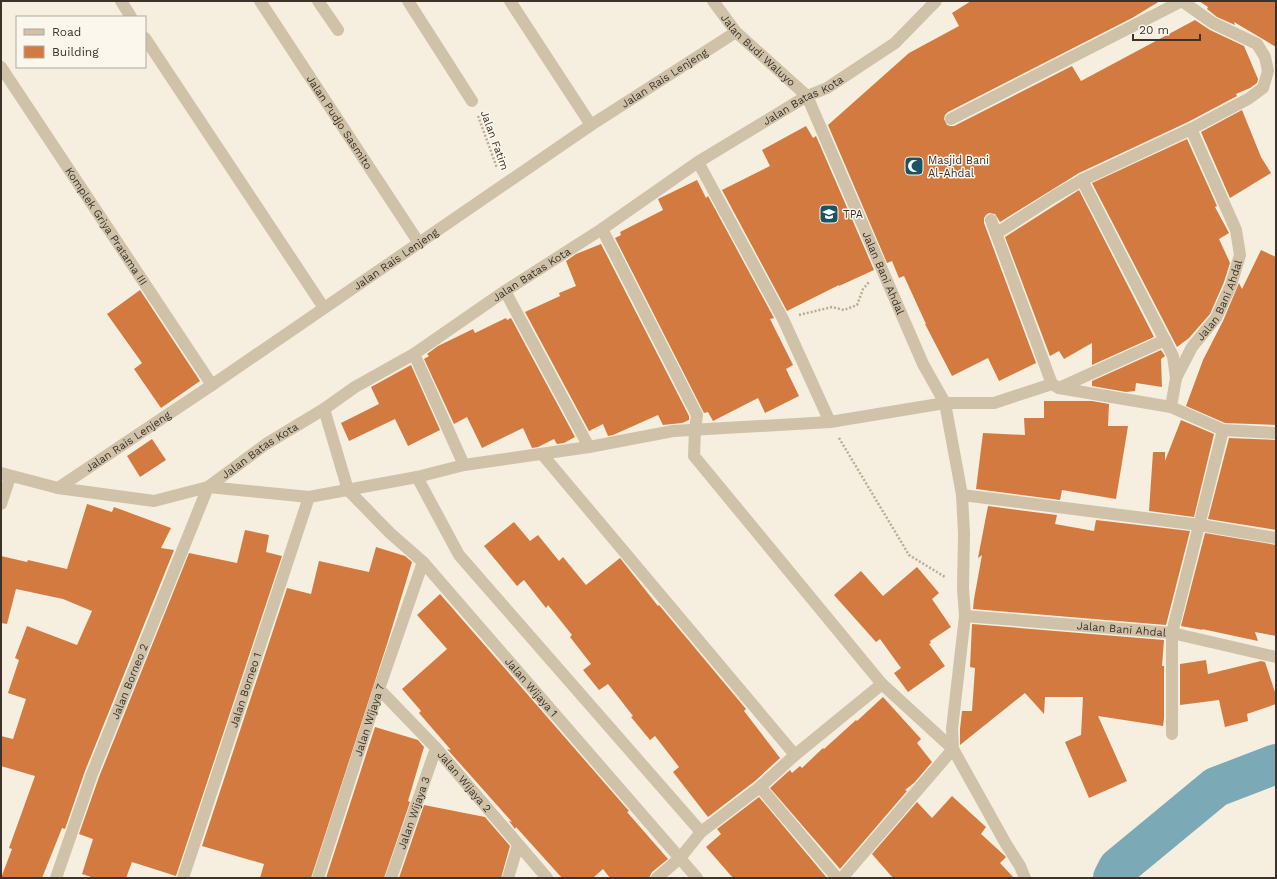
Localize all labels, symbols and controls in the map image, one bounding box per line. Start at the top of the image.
street label: Jalan Budi Waluyo [718,12,798,89]
legend [16,16,146,68]
scale bar [1133,16,1200,42]
text: 20 m [1139,23,1169,37]
text: Road [52,25,81,39]
text: Building [52,45,99,59]
street label: Jalan Rais Lenjeng [619,46,710,111]
street label: Jalan Pudjo Sasmito [304,73,375,172]
street label: Jalan Batas Kota [761,73,846,128]
street label: Jalan Fatim [478,109,511,172]
place label: Masjid Bani Al-Ahdal [928,154,989,180]
mosque icon: Masjid Bani Al-Ahdal [903,155,925,177]
street label: Komplek Griya Pratama III [62,165,150,288]
school or university icon: TPA [818,203,840,225]
place label: TPA [843,208,863,221]
street label: Jalan Rais Lenjeng [351,226,441,293]
street label: Jalan Bani Ahdal [859,229,907,317]
street label: Jalan Batas Kota [490,245,573,305]
street label: Jalan Bani Ahdal [1194,258,1245,343]
street label: Jalan Rais Lenjeng [83,408,173,475]
street label: Jalan Batas Kota [219,420,301,482]
street label: Jalan Bani Ahdal [1076,619,1167,640]
street label: Jalan Borneo 2 [109,642,151,721]
street label: Jalan Borneo 1 [227,651,264,729]
street label: Jalan Wijaya 1 [502,655,560,720]
street label: Jalan Wijaya 7 [352,682,387,758]
street label: Jalan Wijaya 2 [434,749,494,815]
street label: Jalan Wijaya 3 [395,775,433,851]

